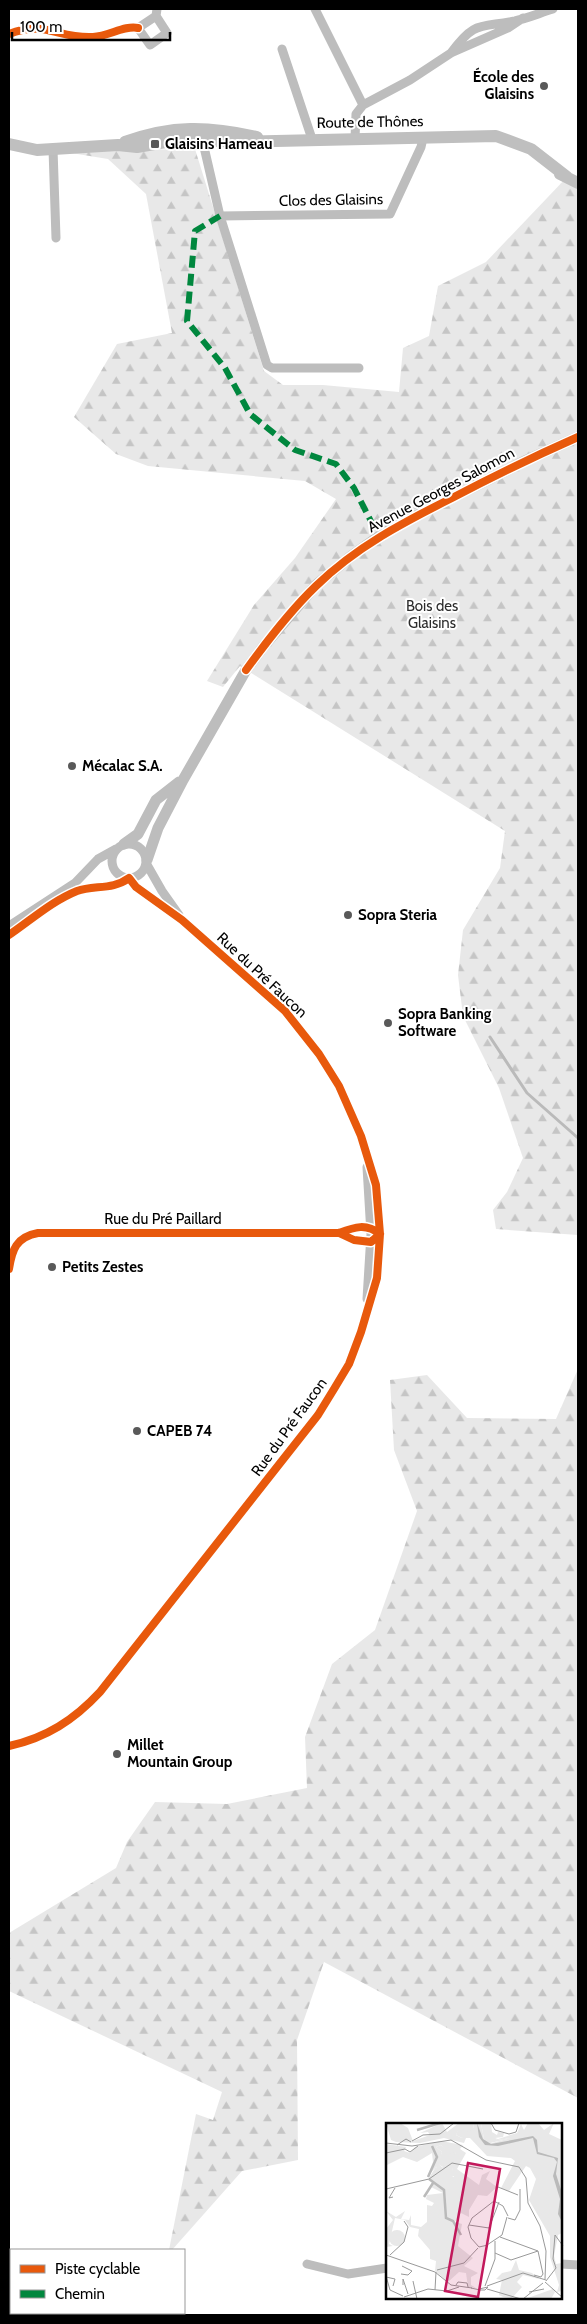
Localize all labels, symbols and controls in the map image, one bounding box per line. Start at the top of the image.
scale bar [12,10,170,42]
text: 100 m [20,18,62,36]
place label: École des Glaisins [473,67,534,103]
marker: École des Glaisins [538,80,550,92]
street label: Route de Thônes [316,112,424,132]
place label: Glaisins Hameau [165,135,273,153]
marker: Glaisins Hameau [149,138,161,150]
street label: Clos des Glaisins [279,190,383,210]
street label: Avenue Georges Salomon [364,444,518,536]
park label: Bois des Glaisins [406,597,458,632]
place label: Mécalac S.A. [82,757,163,775]
marker: Mécalac S.A. [66,760,78,772]
place label: Sopra Steria [358,906,437,924]
marker: Sopra Steria [342,909,354,921]
street label: Rue du Pré Faucon [213,929,311,1021]
place label: Sopra Banking Software [398,1005,492,1040]
marker: Sopra Banking Software [382,1017,394,1029]
street label: Rue du Pré Paillard [104,1210,222,1228]
place label: Petits Zestes [62,1258,143,1276]
marker: Petits Zestes [46,1261,58,1273]
street label: Rue du Pré Faucon [247,1374,331,1480]
place label: CAPEB 74 [147,1422,212,1440]
marker: CAPEB 74 [131,1425,143,1437]
place label: Millet Mountain Group [127,1736,233,1771]
marker: Millet Mountain Group [111,1748,123,1760]
inset map [386,2123,562,2299]
legend [10,2249,185,2314]
text: Piste cyclable [55,2260,141,2278]
text: Chemin [55,2285,105,2303]

